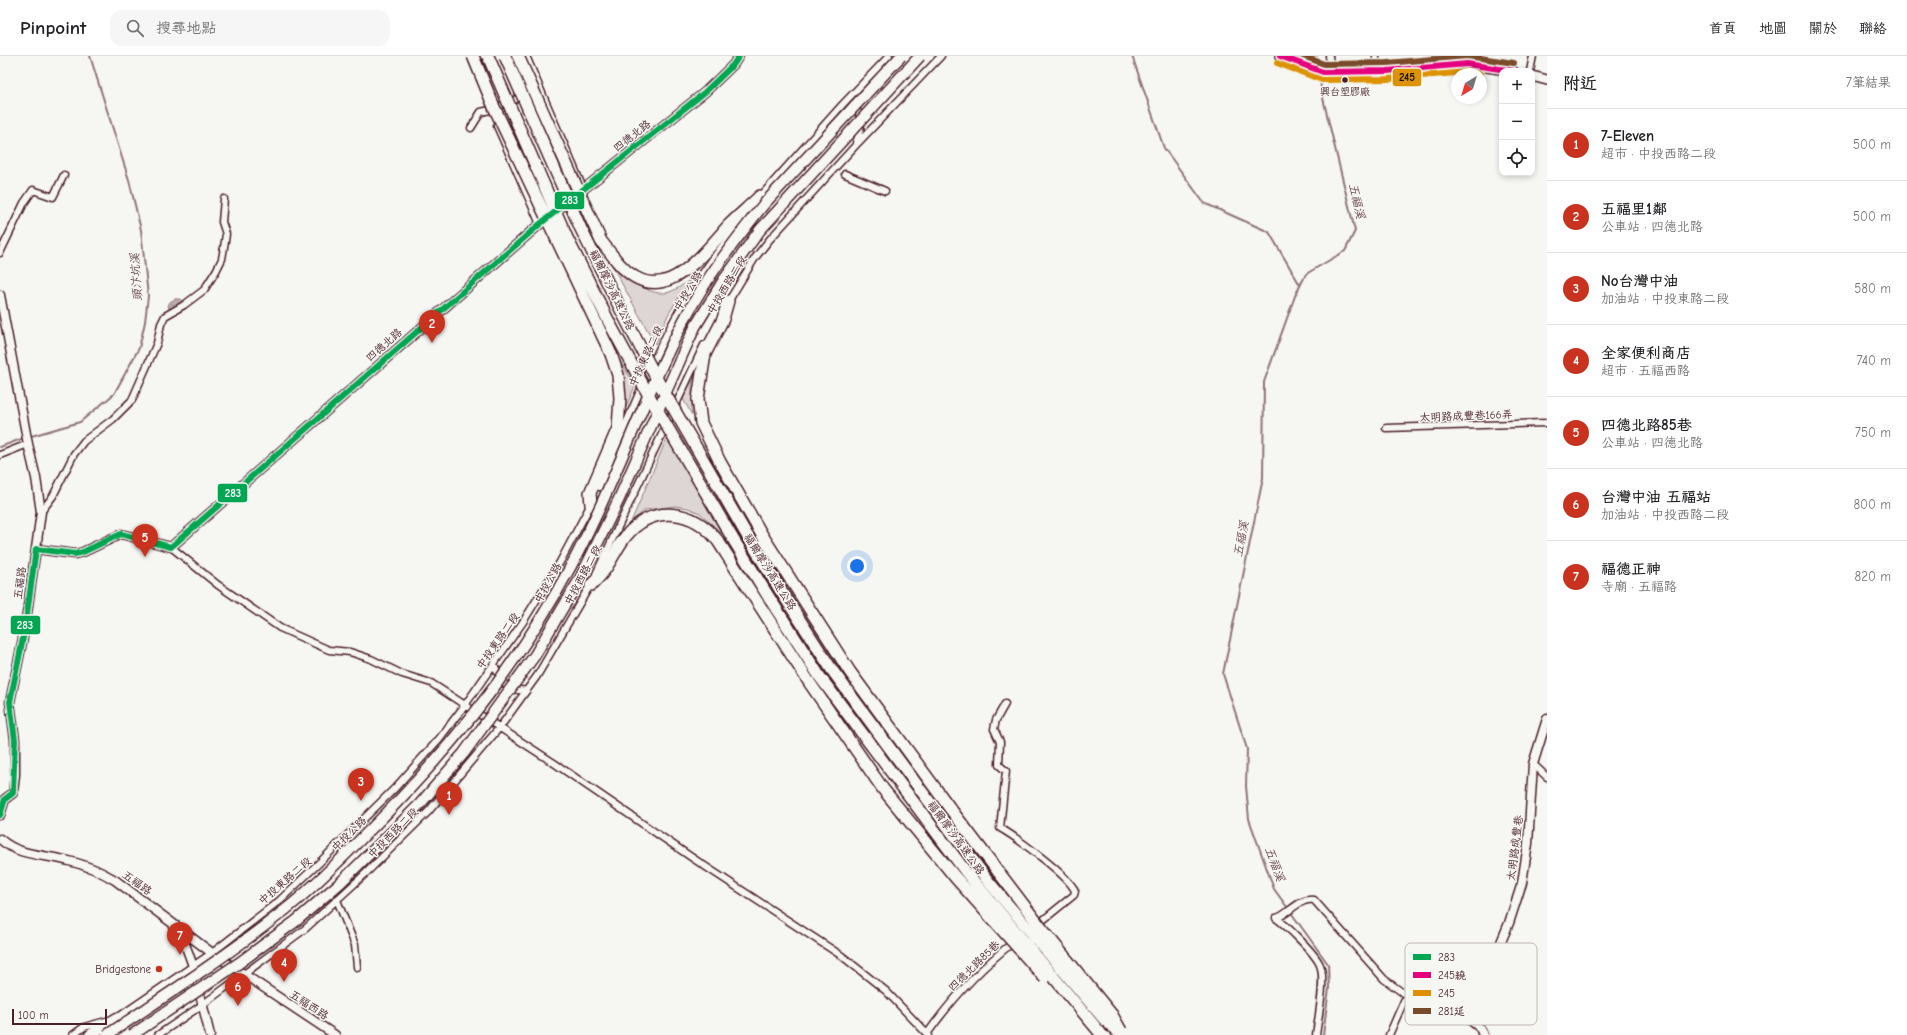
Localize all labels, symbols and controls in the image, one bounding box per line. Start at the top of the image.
search box [110,10,390,46]
text: Pinpoint [20,17,86,39]
icon: search [124,17,146,39]
text: 搜尋地點 [156,19,216,37]
text: 首頁 [1709,20,1737,37]
text: 地圖 [1759,20,1787,37]
text: 關於 [1809,20,1837,37]
text: 聯絡 [1859,20,1887,37]
line badge: 245 [1392,68,1422,87]
north arrow [1451,68,1487,104]
map controls [1499,68,1535,176]
button: + [1499,68,1535,104]
text: 245 [1399,71,1415,84]
text: 附近 [1563,74,1597,93]
marker: 興台塑膠廠 [1340,75,1350,85]
text: 7筆結果 [1846,75,1891,90]
place label: 興台塑膠廠 [1320,86,1370,98]
button: − [1499,104,1535,140]
street label: 四德北路 [611,117,653,155]
text: 7-Eleven [1601,127,1654,145]
text: 1 [1573,137,1579,152]
text: 500 m [1853,137,1891,152]
button: locate [1499,140,1535,176]
text: 超市 · 中投西路二段 [1601,146,1716,161]
water label: 五福溪 [1346,182,1368,221]
line badge: 283 [554,191,585,210]
text: 283 [562,194,578,207]
text: 五福里1鄰 [1601,200,1667,218]
text: 2 [1573,209,1579,224]
text: 500 m [1853,209,1891,224]
text: 公車站 · 四德北路 [1601,219,1703,234]
street label: 福爾摩沙高速公路 [587,248,637,332]
water label: 頭汴坑溪 [127,252,145,301]
street label: 中投西路二段 [704,253,750,317]
street label: 中投公路 [671,269,705,313]
text: No台灣中油 [1601,272,1679,290]
text: 3 [1573,281,1579,296]
text: 580 m [1854,281,1891,296]
text: 加油站 · 中投東路二段 [1601,291,1729,306]
pin: 2 [419,310,445,343]
street label: 中投東路二段 [626,323,666,389]
street label: 四德北路 [363,326,405,364]
text: 全家便利商店 [1601,344,1691,362]
text: 4 [1573,353,1579,368]
text: 740 m [1857,353,1891,368]
text: 超市 · 五福西路 [1601,363,1690,378]
street label: 太明路成豐巷166弄 [1419,408,1513,424]
text: 四德北路85巷 [1601,416,1692,434]
text: 5 [1573,425,1579,440]
text: 750 m [1855,425,1891,440]
text: 公車站 · 四德北路 [1601,435,1703,450]
line badge: 283 [217,483,248,503]
text: 283 [225,487,241,500]
text: 台灣中油 五福站 [1601,488,1711,506]
text: 6 [1573,497,1579,512]
text: 800 m [1853,497,1891,512]
text: 加油站 · 中投西路二段 [1601,507,1729,522]
water label: 五福溪 [1231,519,1251,558]
pin: 5 [132,524,158,557]
street label: 福爾摩沙高速公路 [741,531,799,613]
street label: 中投西路二段 [562,543,604,607]
your location [847,556,867,576]
text: 福德正神 [1601,560,1661,578]
street label: 中投公路 [532,561,564,605]
street label: 五福路 [11,566,29,600]
text: 7 [1573,569,1579,584]
text: 820 m [1854,569,1891,584]
text: 寺廟 · 五福路 [1601,579,1677,594]
street label: 中投東路二段 [474,610,522,672]
line badge: 283 [10,615,41,635]
text: 283 [17,619,33,632]
pin: 3 [348,768,374,801]
pin: 1 [436,782,462,815]
street label: 福爾摩沙高速公路 [925,799,987,877]
street label: 中投西路二段 [365,805,421,861]
street label: 中投公路 [329,814,369,854]
street label: 太明路成豐巷 [1505,814,1525,882]
water label: 五福溪 [1262,845,1288,884]
street label: 中投東路二段 [256,854,314,908]
street label: 五福路 [120,868,154,898]
pin: 7 [167,922,193,955]
street label: 四德北路85巷 [946,938,1002,994]
legend [1405,943,1537,1025]
pin: 4 [271,949,297,982]
text: 283 [1438,951,1455,964]
place label: Bridgestone [95,963,151,976]
marker: Bridgestone [154,964,164,974]
text: 245繞 [1438,969,1466,982]
pin: 6 [225,973,251,1006]
text: 245 [1438,987,1455,1000]
street label: 五福西路 [287,988,331,1022]
text: 281延 [1438,1005,1465,1018]
scale bar [12,1007,107,1026]
text: 100 m [18,1009,49,1022]

